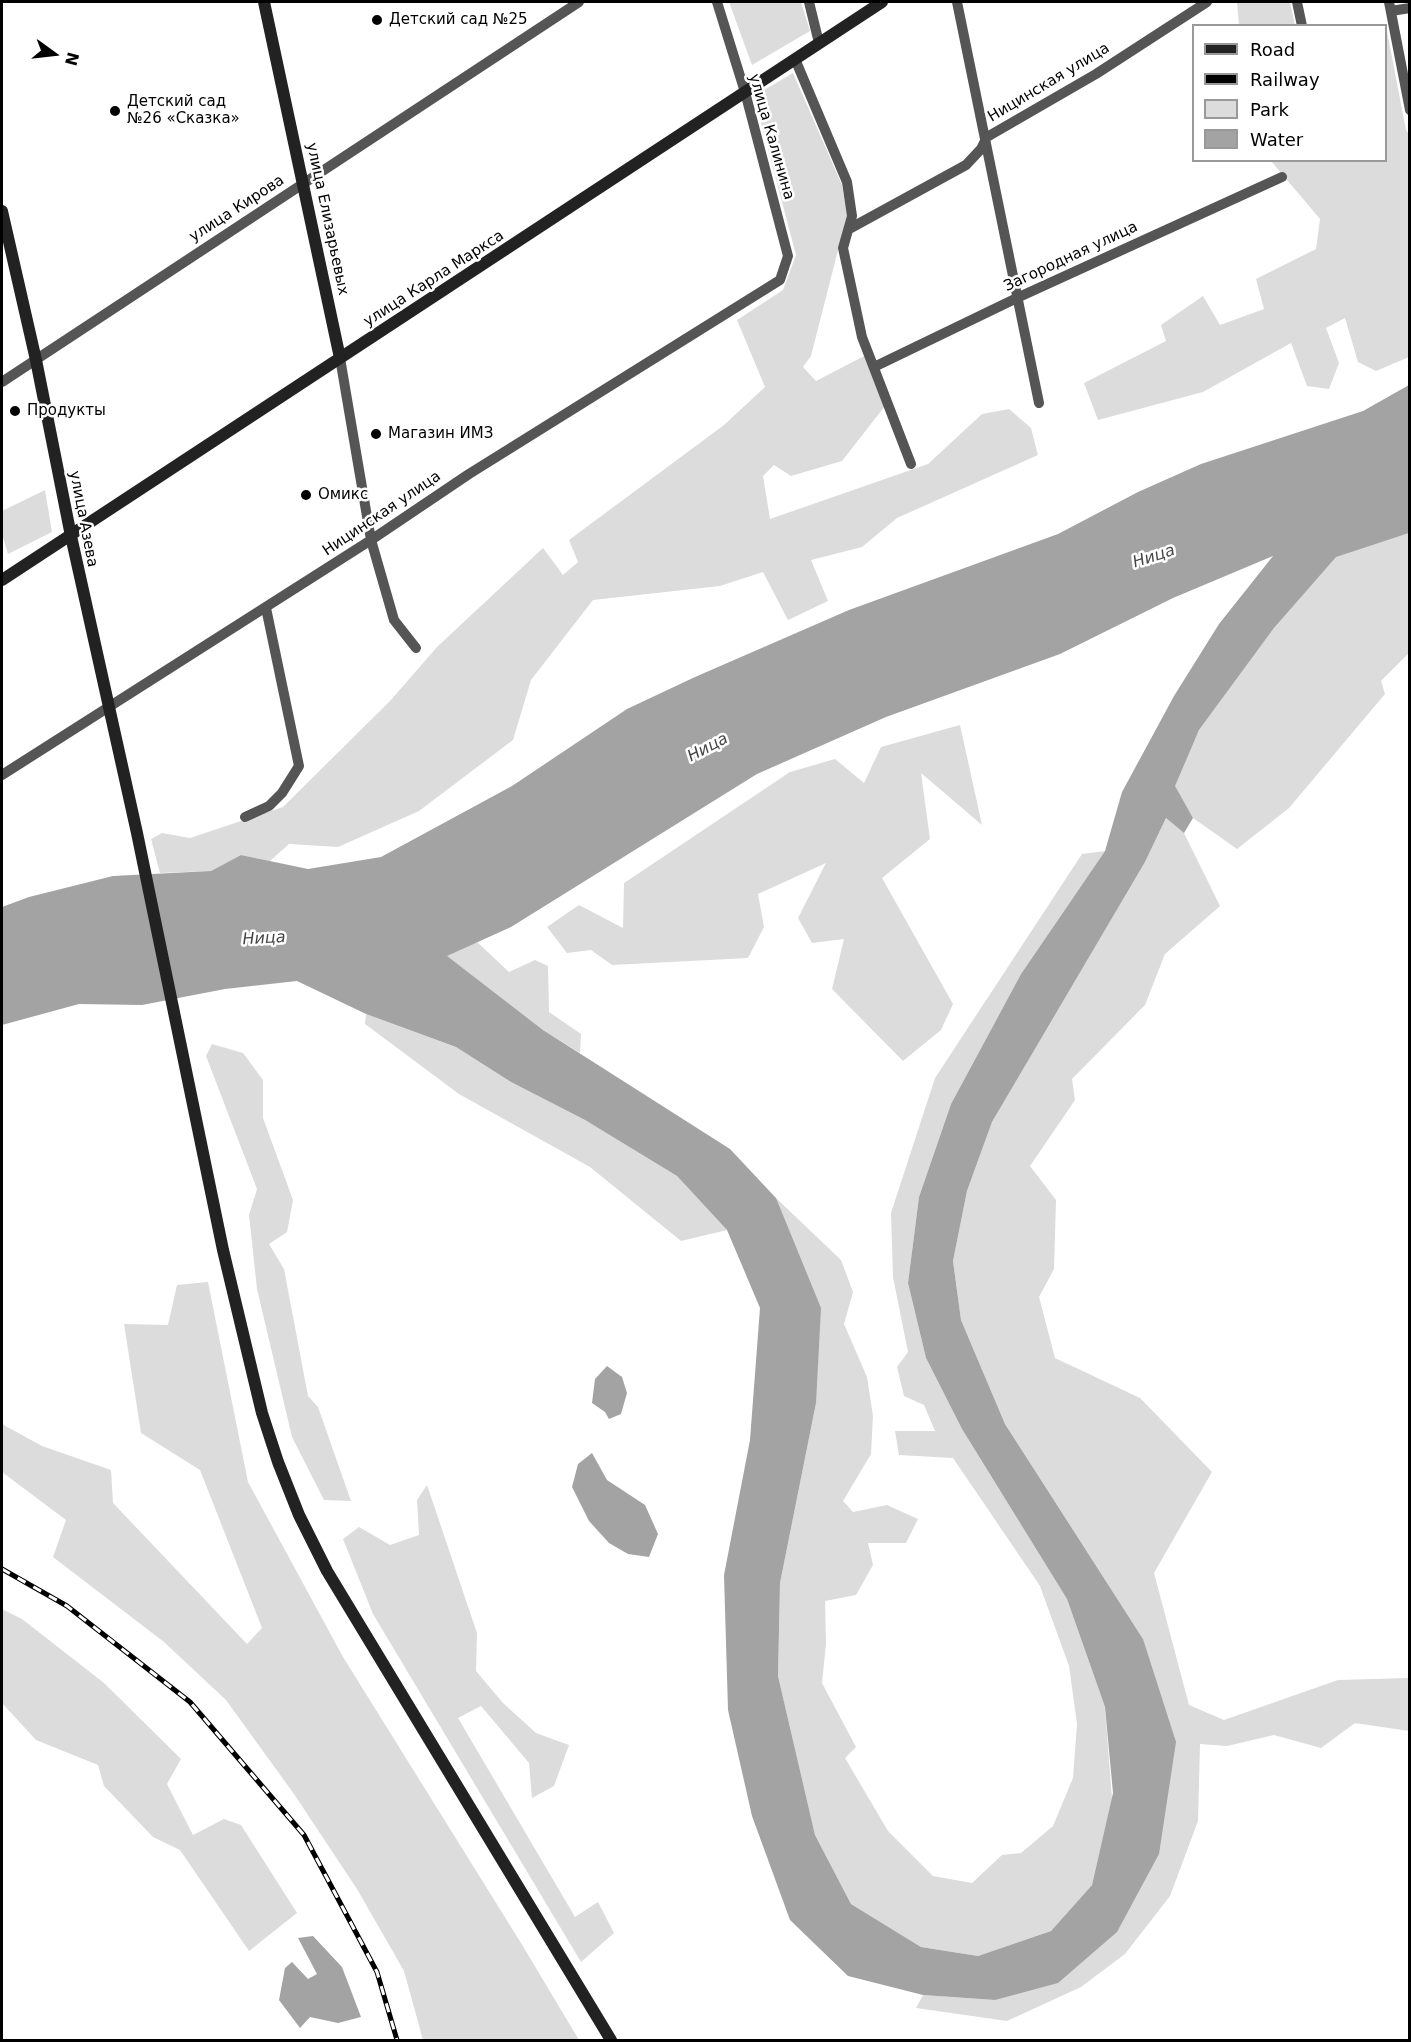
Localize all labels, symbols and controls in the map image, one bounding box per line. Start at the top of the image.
place label: Детский сад №25 [389,11,528,29]
marker: Детский сад №25 [370,13,384,27]
north arrow [24,24,84,84]
legend [1192,24,1387,162]
text: Road [1250,39,1295,60]
street label: Ницинская улица [985,40,1113,126]
text: N [61,50,83,68]
text: Railway [1250,69,1320,90]
street label: улица Калинина [744,72,798,202]
place label: Детский сад №26 «Сказка» [127,93,240,128]
text: Park [1250,99,1289,120]
marker: Детский сад №26 «Сказка» [108,104,122,118]
text: Water [1250,129,1303,150]
street label: улица Елизарьевых [302,141,352,297]
street label: улица Кирова [186,172,288,246]
street label: Загородная улица [1001,218,1141,296]
street label: улица Карла Маркса [361,227,507,331]
place label: Продукты [27,402,106,420]
marker: Продукты [8,404,22,418]
place label: Магазин ИМЗ [388,425,493,443]
marker: Магазин ИМЗ [369,427,383,441]
street label: Ницинская улица [319,468,445,560]
street label: улица Азева [65,469,101,569]
place label: Омикс [318,486,368,504]
marker: Омикс [299,488,313,502]
water label: Ница [1131,541,1177,573]
water label: Ница [684,729,732,767]
water label: Ница [242,928,286,950]

